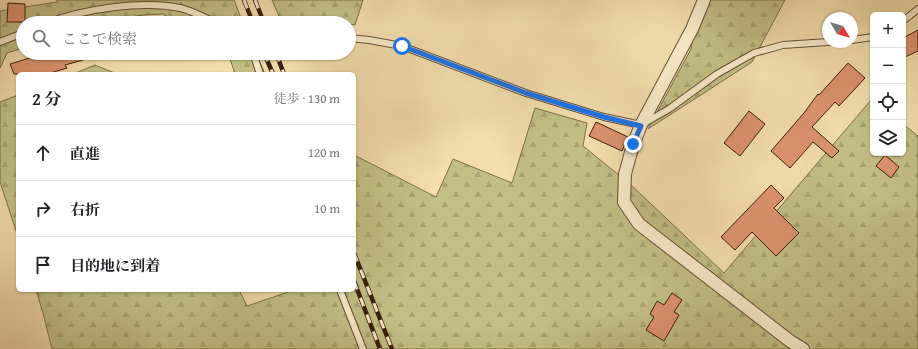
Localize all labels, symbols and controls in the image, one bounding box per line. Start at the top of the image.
north arrow [822,12,858,48]
map controls [870,12,906,156]
button: + [870,12,906,48]
search box [16,16,356,60]
icon: search [30,27,52,49]
text: ここで検索 [62,28,137,49]
route start [393,37,411,55]
button: − [870,48,906,84]
button: locate [870,84,906,120]
text: 2 分 [32,86,62,111]
text: 徒歩 · 130 m [274,89,340,108]
button: layers [870,120,906,156]
route end [624,135,642,153]
icon: ahead [32,142,54,164]
text: 直進 [70,143,100,164]
text: 120 m [308,143,340,162]
icon: right [32,198,54,220]
text: 右折 [70,199,100,220]
text: 10 m [314,199,340,218]
icon: arrive [32,254,54,276]
text: 目的地に到着 [70,255,160,276]

